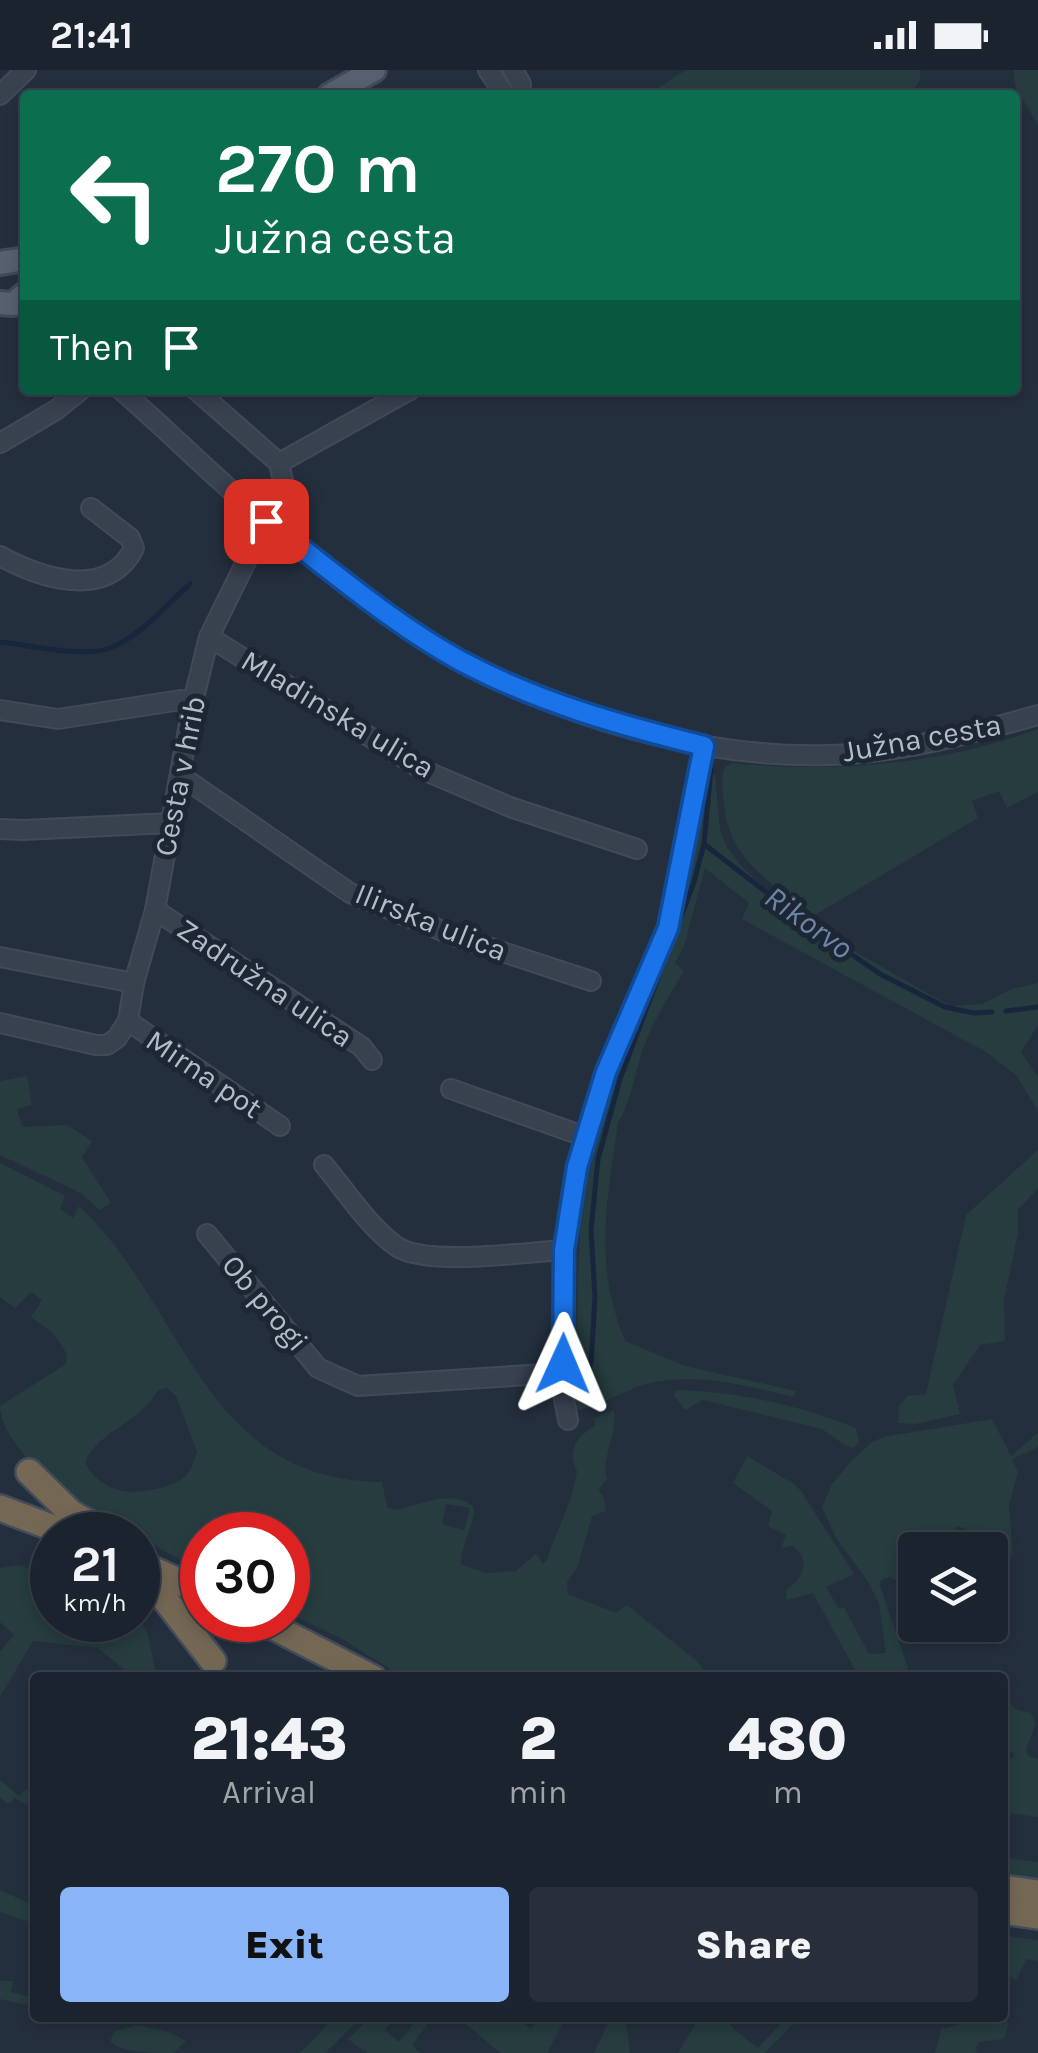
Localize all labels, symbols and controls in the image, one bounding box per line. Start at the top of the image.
text: 21:41 [50,13,133,58]
text: 270 m [215,128,421,210]
icon: left [50,130,180,260]
text: Južna cesta [215,212,456,264]
icon: arrive [154,320,209,375]
text: Then [50,325,134,370]
pin [224,479,309,564]
icon: arrive [239,494,294,549]
street label: Mladinska ulica [235,642,441,786]
street label: Cesta v hrib [147,693,213,859]
street label: Južna cesta [840,706,1004,770]
street label: Ilirska ulica [350,875,512,969]
water label: Rikorvo [758,878,860,967]
street label: Zadružna ulica [170,911,360,1055]
street label: Mirna pot [139,1022,269,1126]
street label: Ob progi [214,1247,316,1359]
position arrow [511,1312,615,1416]
speed limit sign: 30 [180,1512,310,1642]
map controls [898,1532,1008,1642]
button: layers [898,1532,1008,1642]
text: 21 [71,1535,119,1594]
text: km/h [63,1588,127,1617]
text: 21:43 [191,1704,348,1774]
text: 2 [519,1704,557,1774]
text: 480 [728,1704,847,1774]
text: Arrival [222,1774,316,1811]
text: min [508,1774,567,1811]
text: m [773,1774,803,1811]
button: Exit [60,1887,509,2002]
button: Share [529,1887,978,2002]

